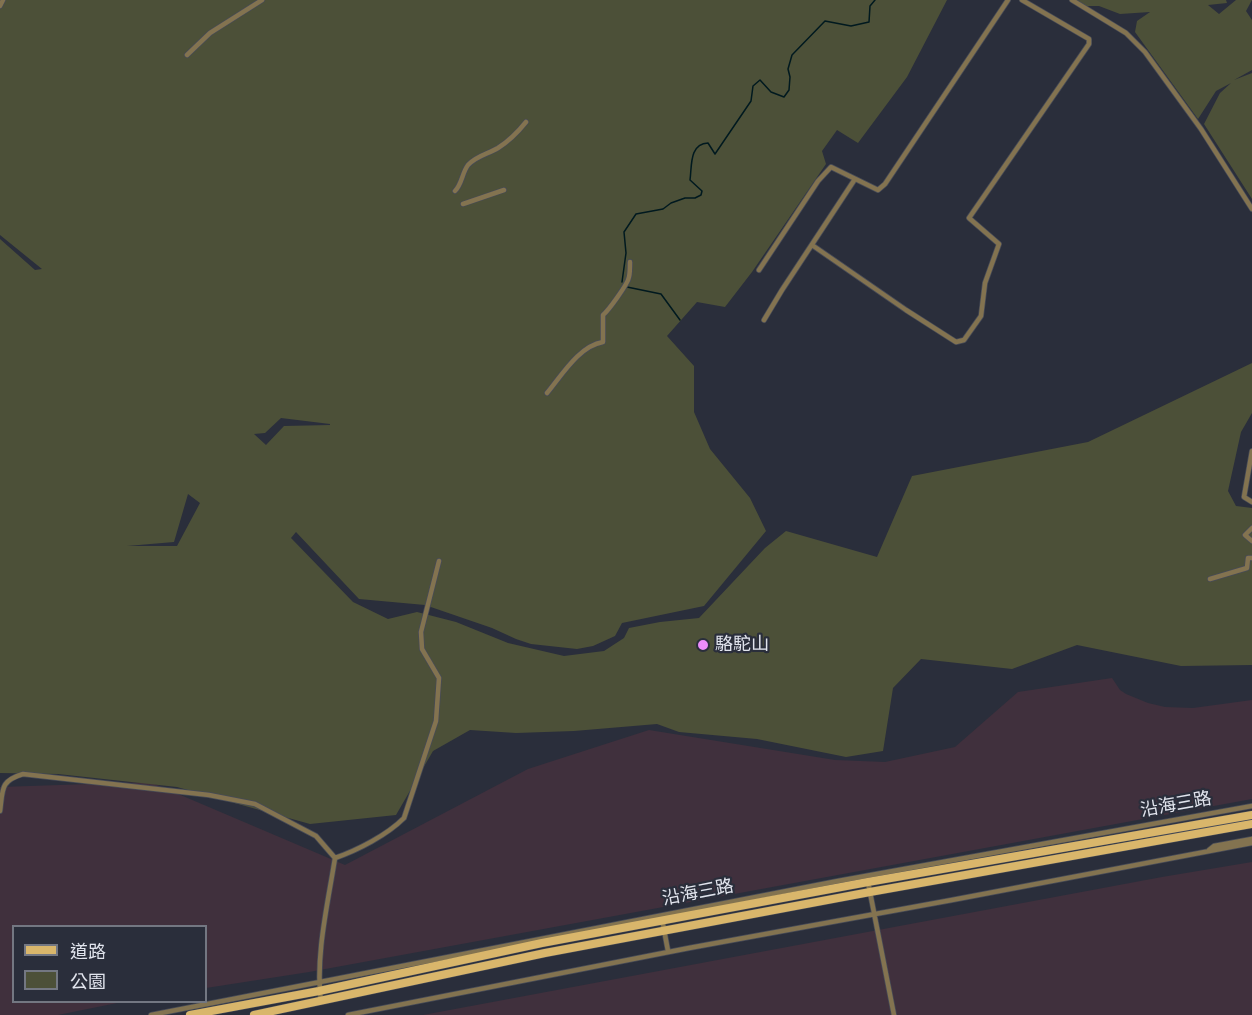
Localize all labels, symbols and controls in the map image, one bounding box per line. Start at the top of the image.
place label: 駱駝山 [715,634,769,656]
marker: 駱駝山 [696,638,710,652]
street label: 沿海三路 [1139,788,1213,822]
street label: 沿海三路 [661,876,735,910]
legend [12,925,207,1003]
text: 道路 [70,941,106,963]
text: 公園 [70,971,106,993]

